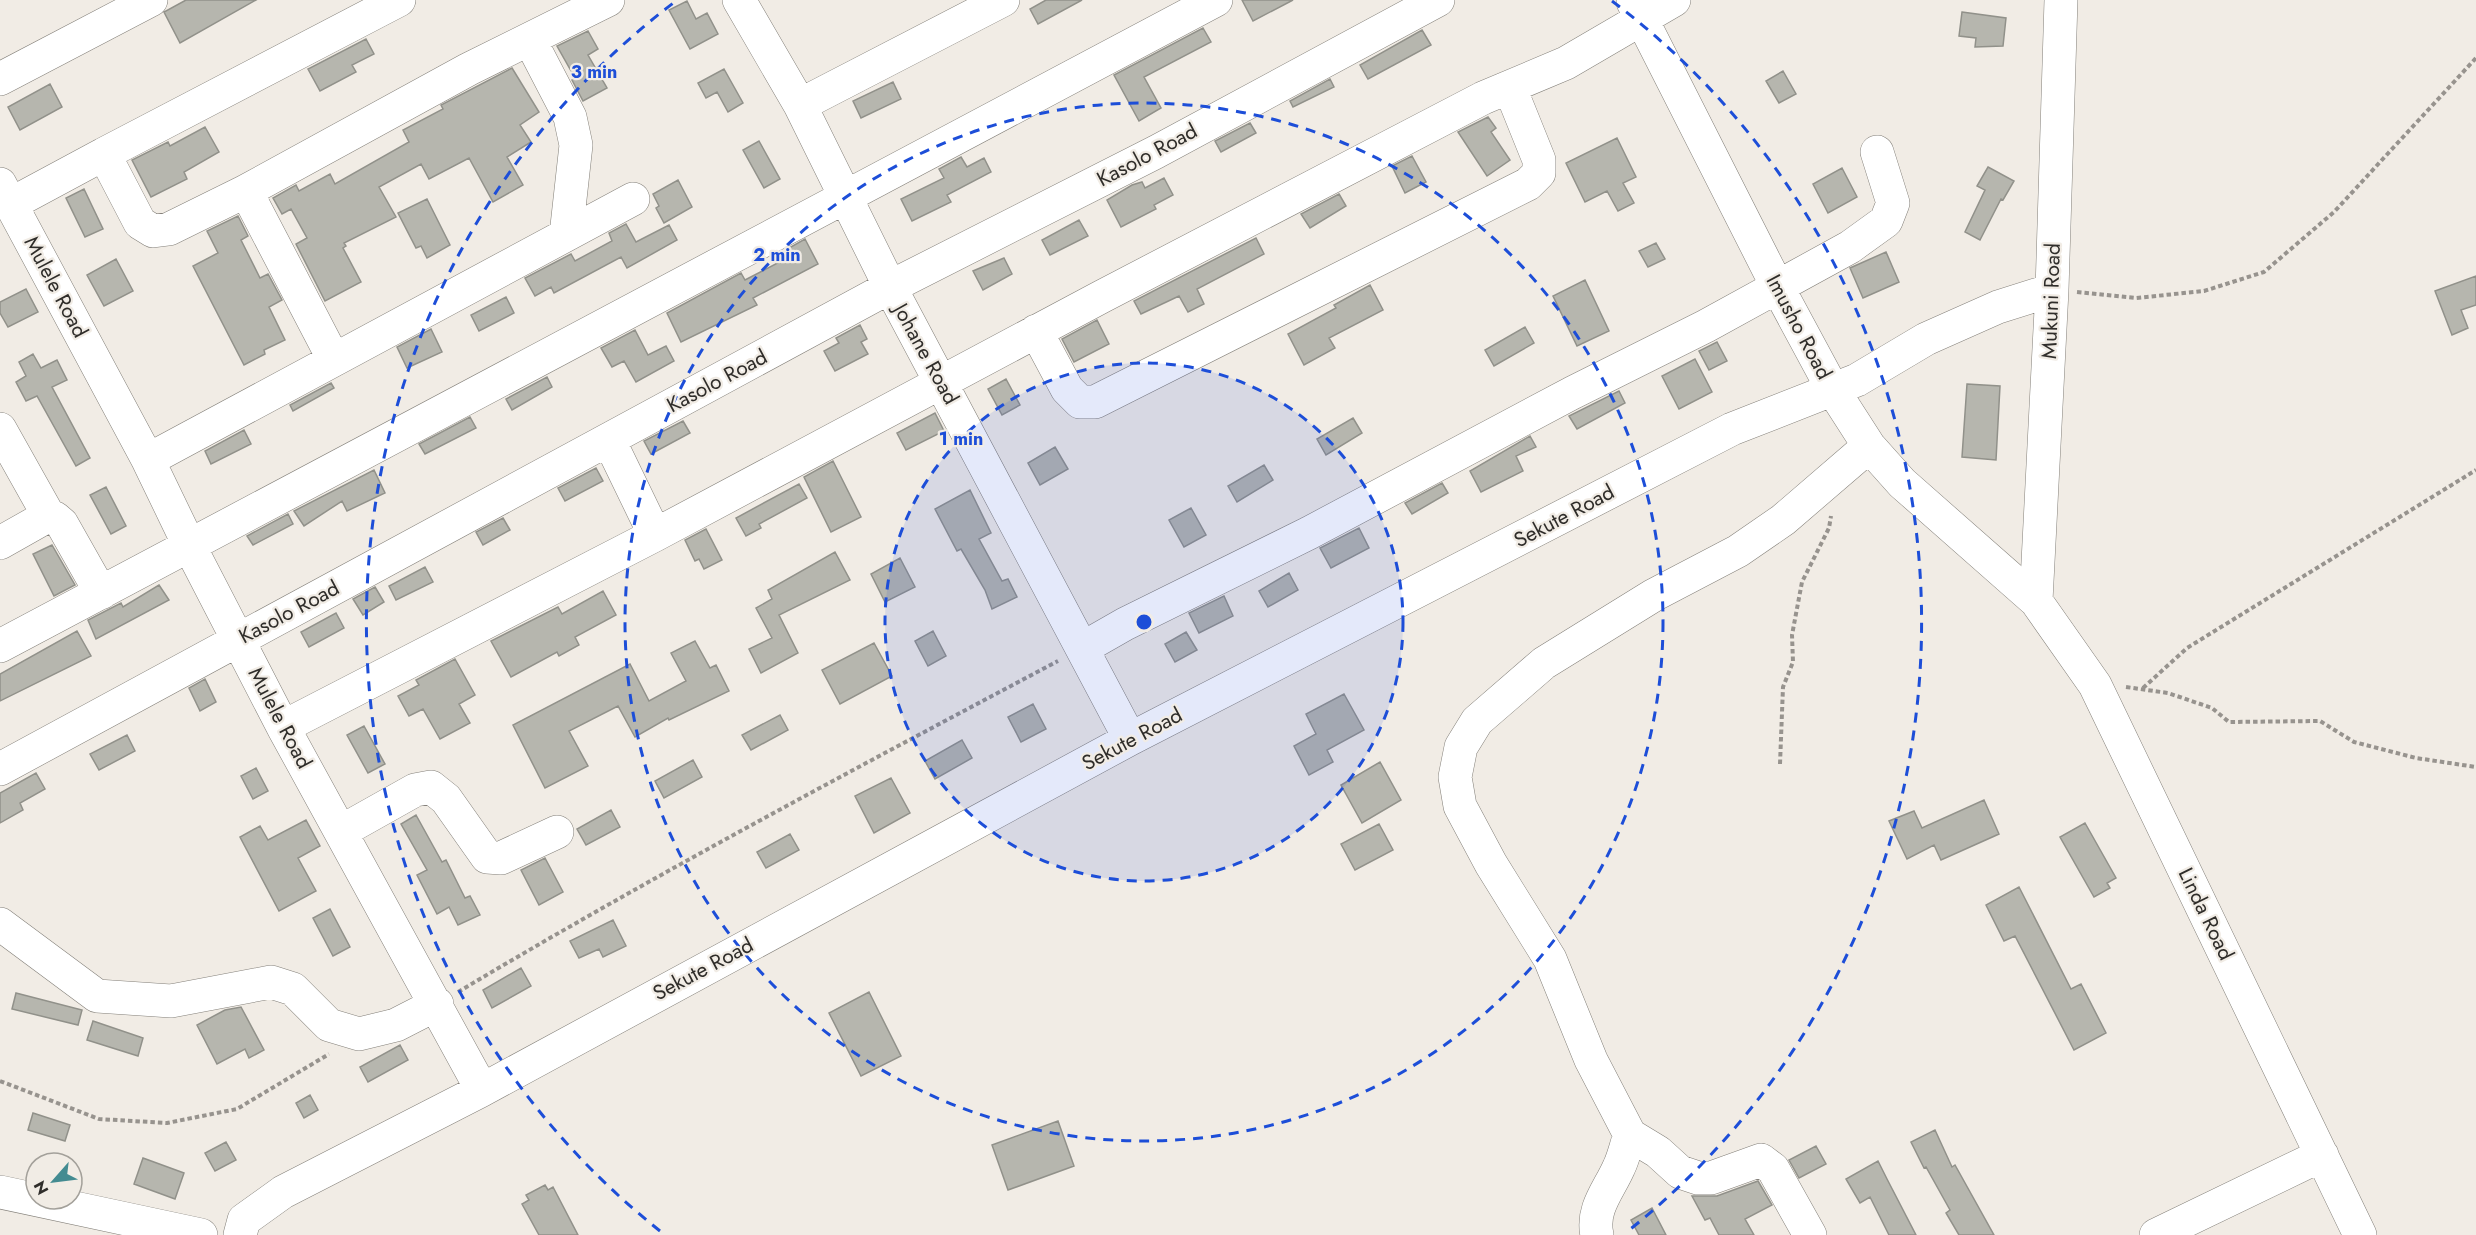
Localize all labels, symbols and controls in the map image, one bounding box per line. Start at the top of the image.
text: 3 min [571,59,617,85]
street label: Kasolo Road [1091,116,1203,194]
street label: Mulele Road [17,231,95,343]
text: 2 min [753,242,801,268]
street label: Mukuni Road [2034,242,2068,360]
street label: Imusho Road [1759,269,1839,385]
street label: Johane Road [885,296,966,410]
street label: Kasolo Road [661,342,773,420]
text: 1 min [939,426,983,452]
street label: Sekute Road [1508,477,1620,555]
street label: Kasolo Road [233,573,345,651]
centre of rings [1134,612,1154,632]
street label: Mulele Road [241,662,319,774]
street label: Sekute Road [1076,700,1188,778]
street label: Linda Road [2171,863,2241,965]
street label: Sekute Road [647,930,759,1008]
north arrow [24,1151,84,1211]
text: N [28,1177,54,1199]

